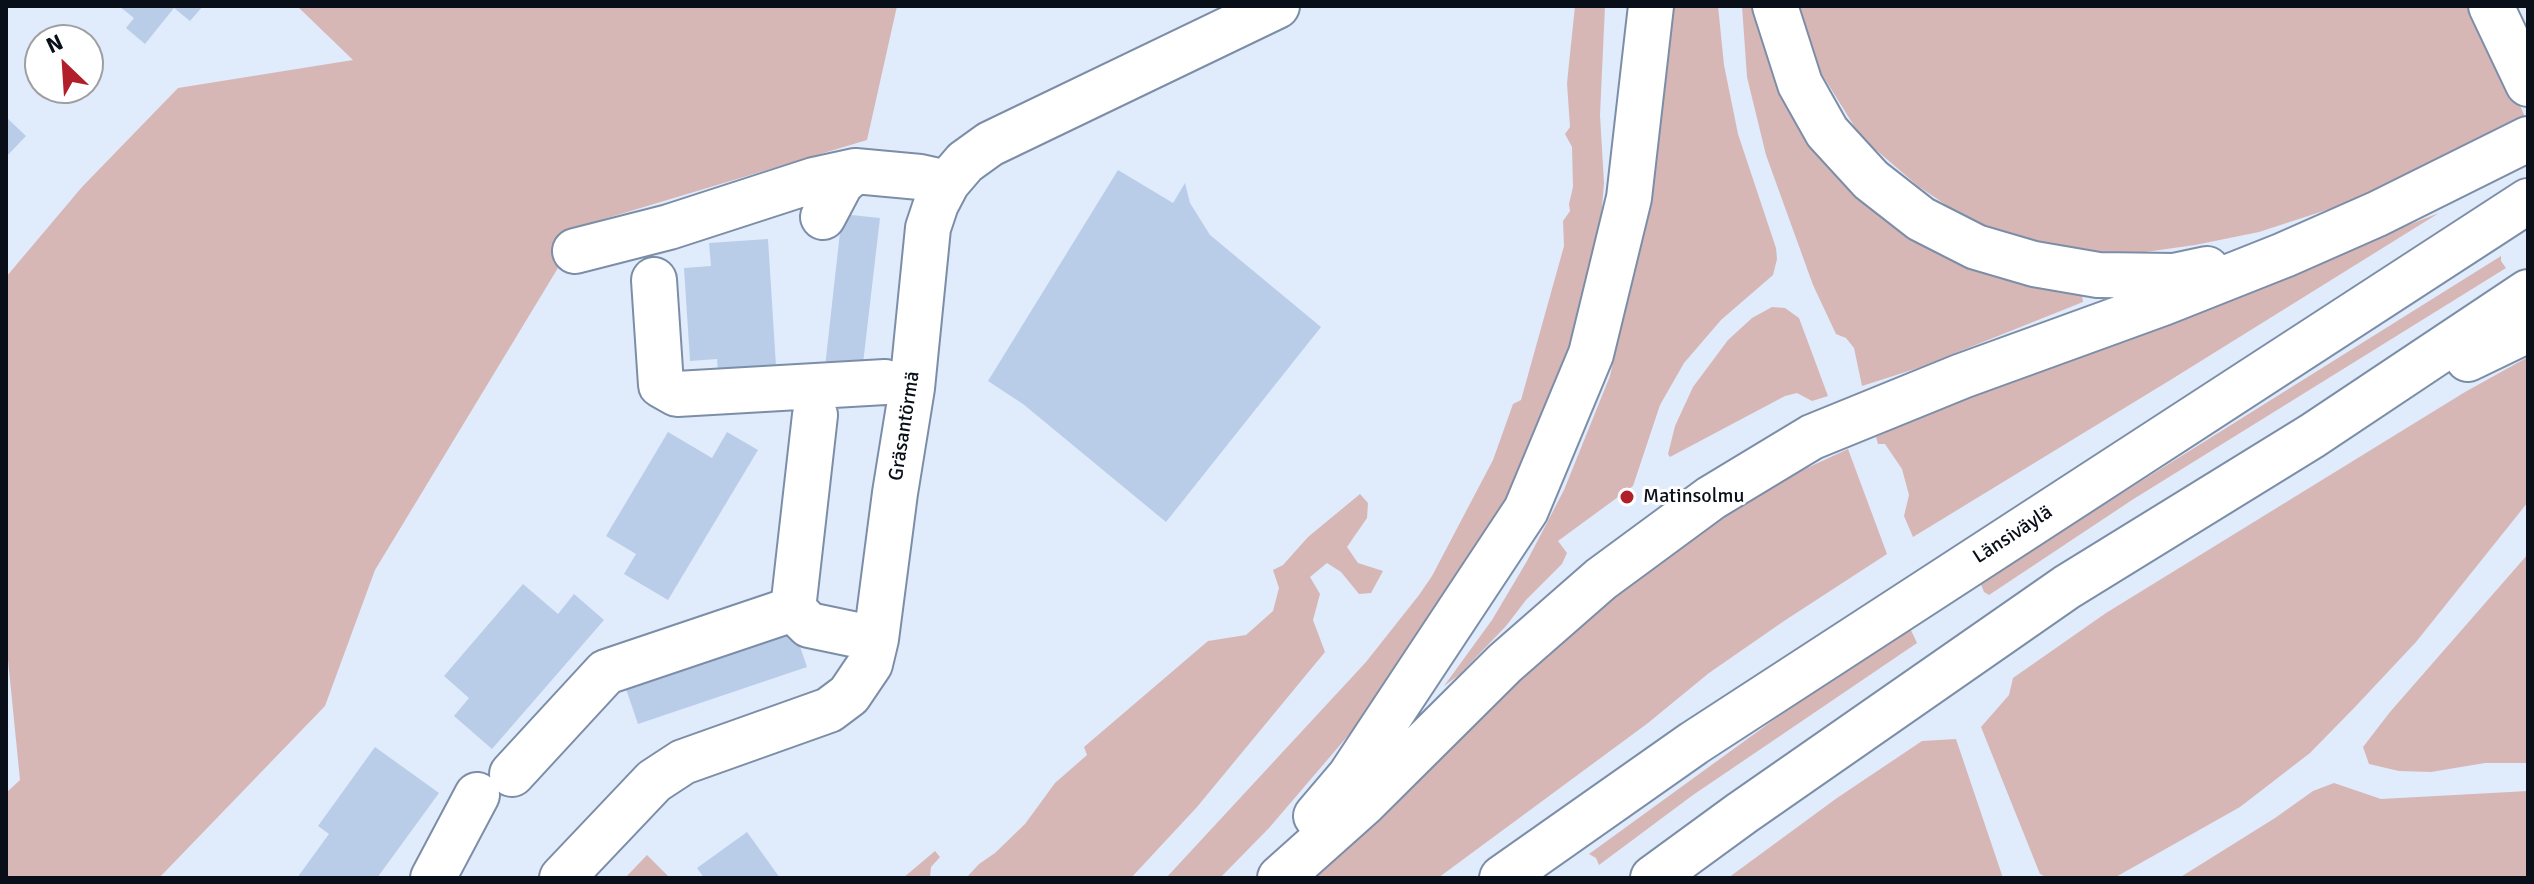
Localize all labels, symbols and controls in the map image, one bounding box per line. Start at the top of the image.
north arrow [24,24,104,104]
text: N [42,28,67,59]
street label: Gräsantörmä [884,369,926,483]
place label: Matinsolmu [1643,485,1744,509]
marker: Matinsolmu [1618,488,1636,506]
street label: Länsiväylä [1969,501,2057,569]

